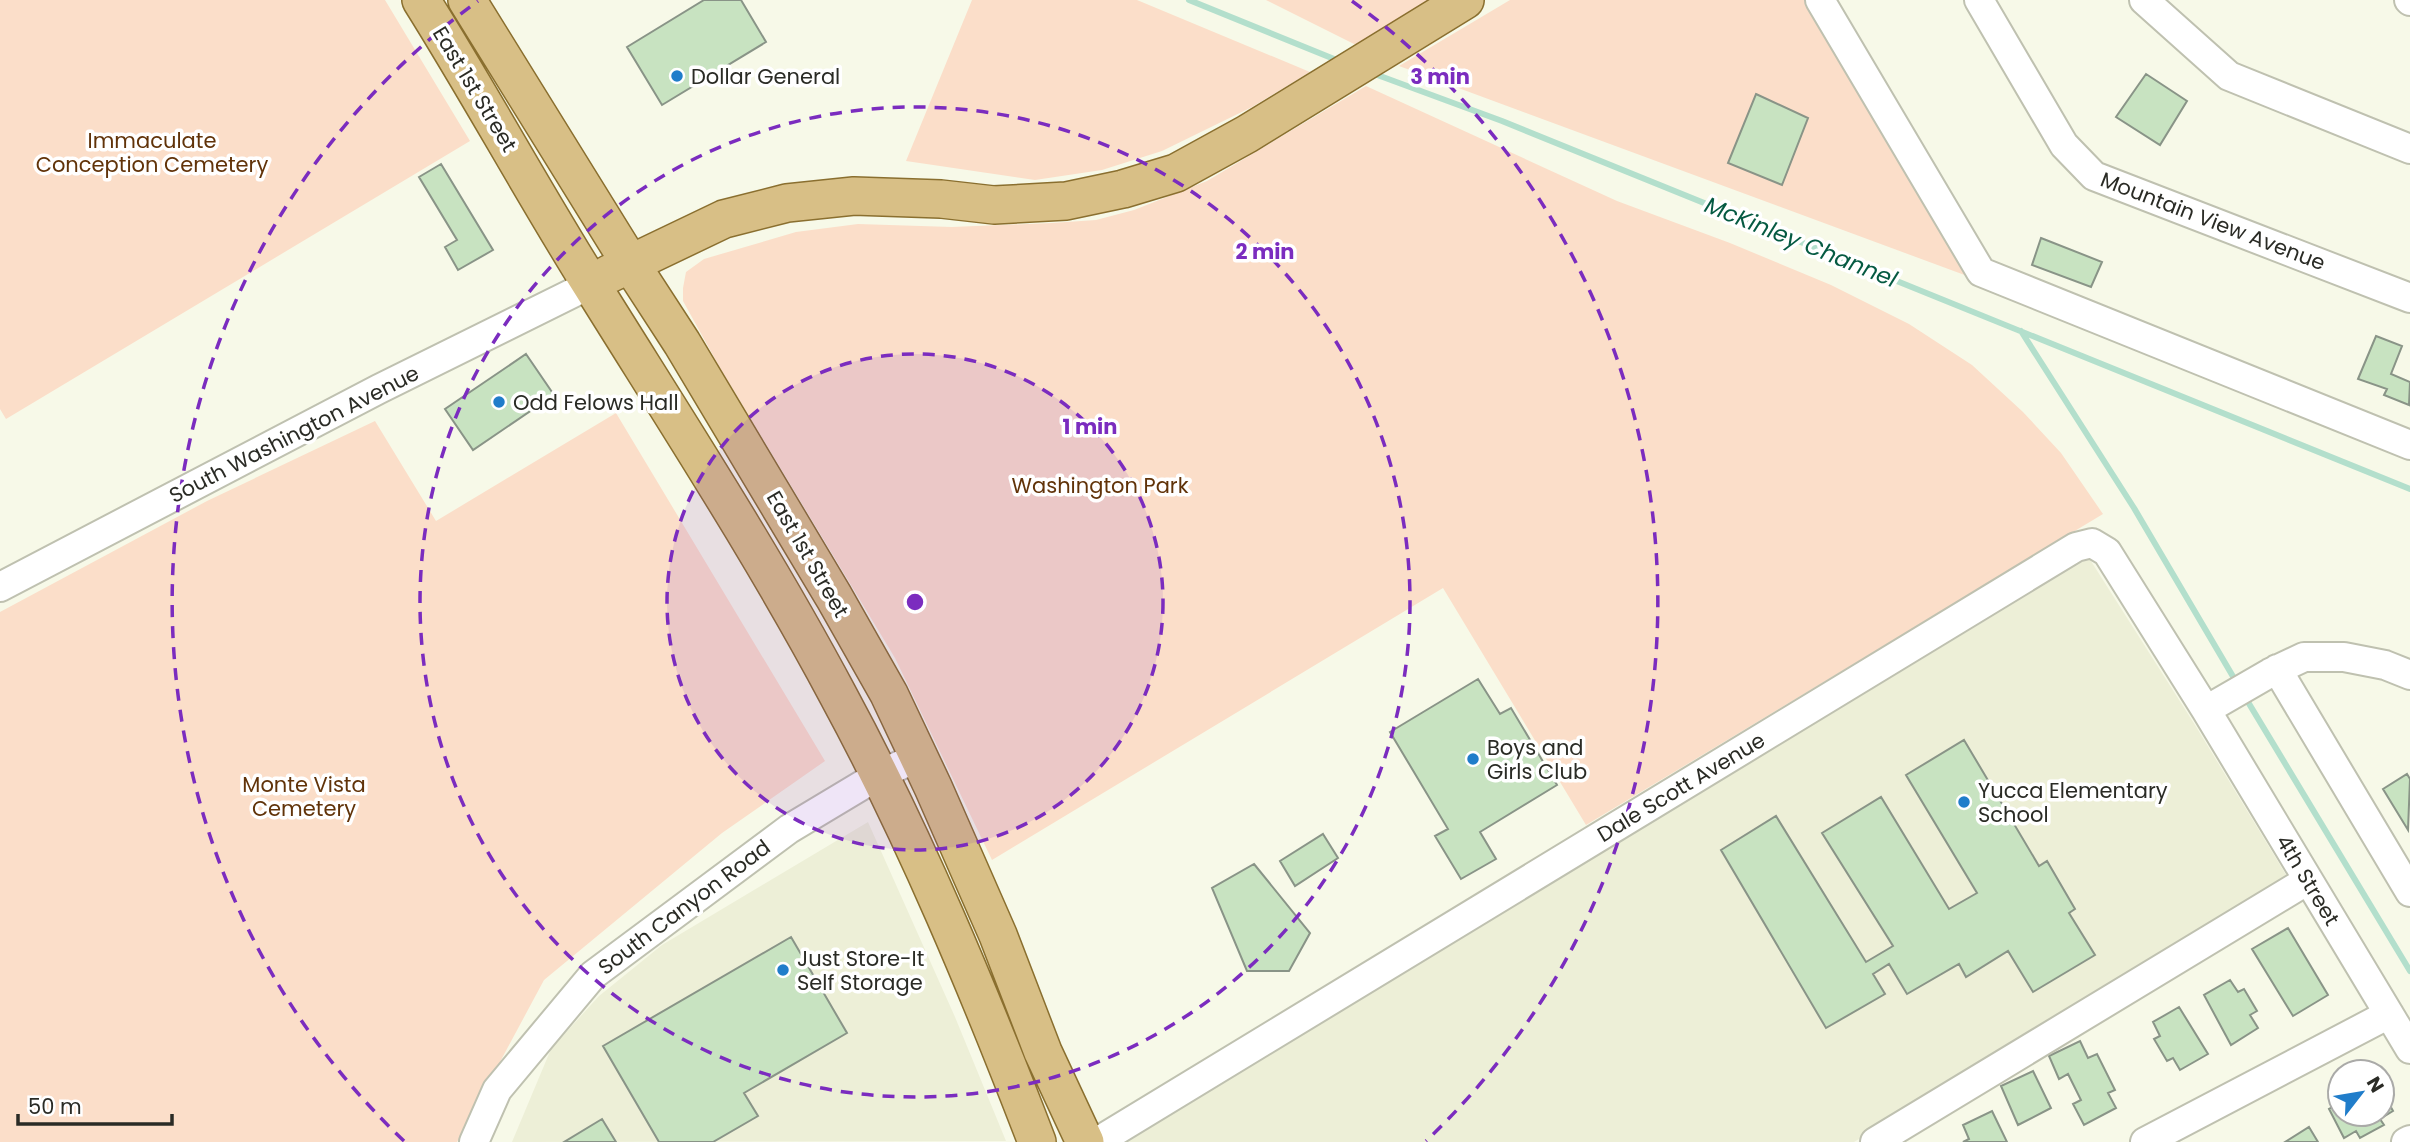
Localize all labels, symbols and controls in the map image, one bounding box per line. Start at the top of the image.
street label: East 1st Street [426,21,524,157]
place label: Dollar General [691,62,840,91]
text: 3 min [1410,62,1470,91]
marker: Dollar General [669,68,685,84]
park label: Immaculate Conception Cemetery [36,126,268,179]
street label: Mountain View Avenue [2096,165,2330,277]
water label: McKinley Channel [1700,189,1902,295]
text: 2 min [1235,237,1295,266]
street label: South Washington Avenue [164,358,424,510]
place label: Odd Felows Hall [513,388,679,417]
marker: Odd Felows Hall [491,394,507,410]
text: 1 min [1063,412,1117,441]
park label: Washington Park [1011,471,1189,500]
street label: East 1st Street [760,485,856,623]
centre of rings [903,590,927,614]
street label: Dale Scott Avenue [1592,725,1770,849]
place label: Boys and Girls Club [1487,733,1587,786]
marker: Boys and Girls Club [1465,751,1481,767]
park label: Monte Vista Cemetery [242,770,366,823]
place label: Yucca Elementary School [1978,776,2168,829]
marker: Yucca Elementary School [1956,794,1972,810]
street label: 4th Street [2269,829,2347,931]
street label: South Canyon Road [592,833,776,981]
place label: Just Store-It Self Storage [797,944,924,997]
marker: Just Store-It Self Storage [775,962,791,978]
north arrow [2326,1058,2396,1128]
text: N [2360,1071,2390,1098]
scale bar [18,1082,172,1126]
text: 50 m [28,1092,82,1121]

